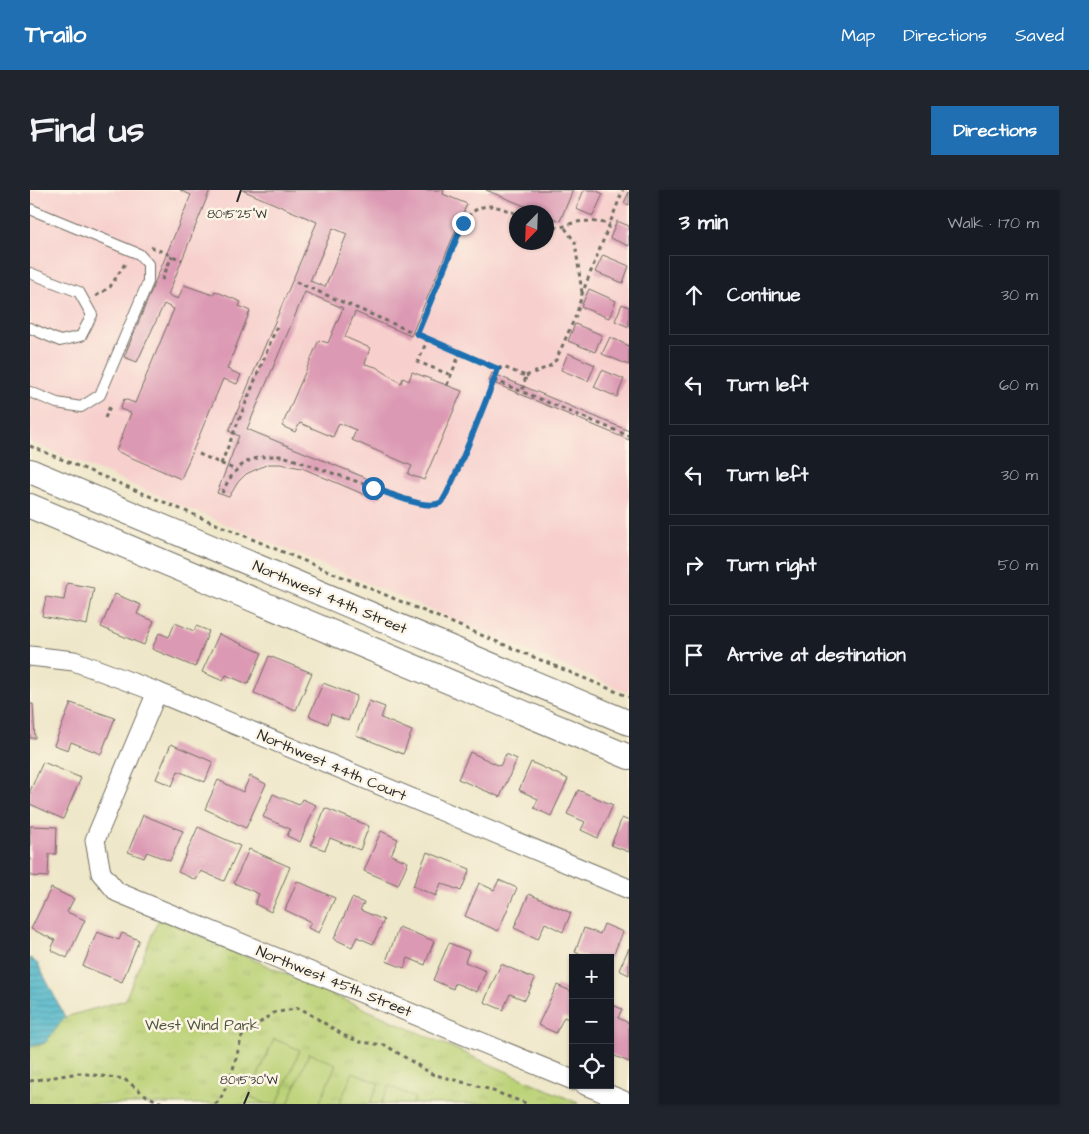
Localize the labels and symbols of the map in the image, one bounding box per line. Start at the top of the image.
north arrow [509,205,554,250]
text: 80°15'25"W [207,206,267,223]
route end [452,212,475,235]
route start [362,477,385,500]
street label: Northwest 44th Street [249,555,410,639]
street label: Northwest 44th Court [254,724,410,806]
street label: Northwest 45th Street [253,941,415,1022]
park label: West Wind Park [145,1015,259,1036]
text: 80°15'30"W [220,1072,279,1089]

